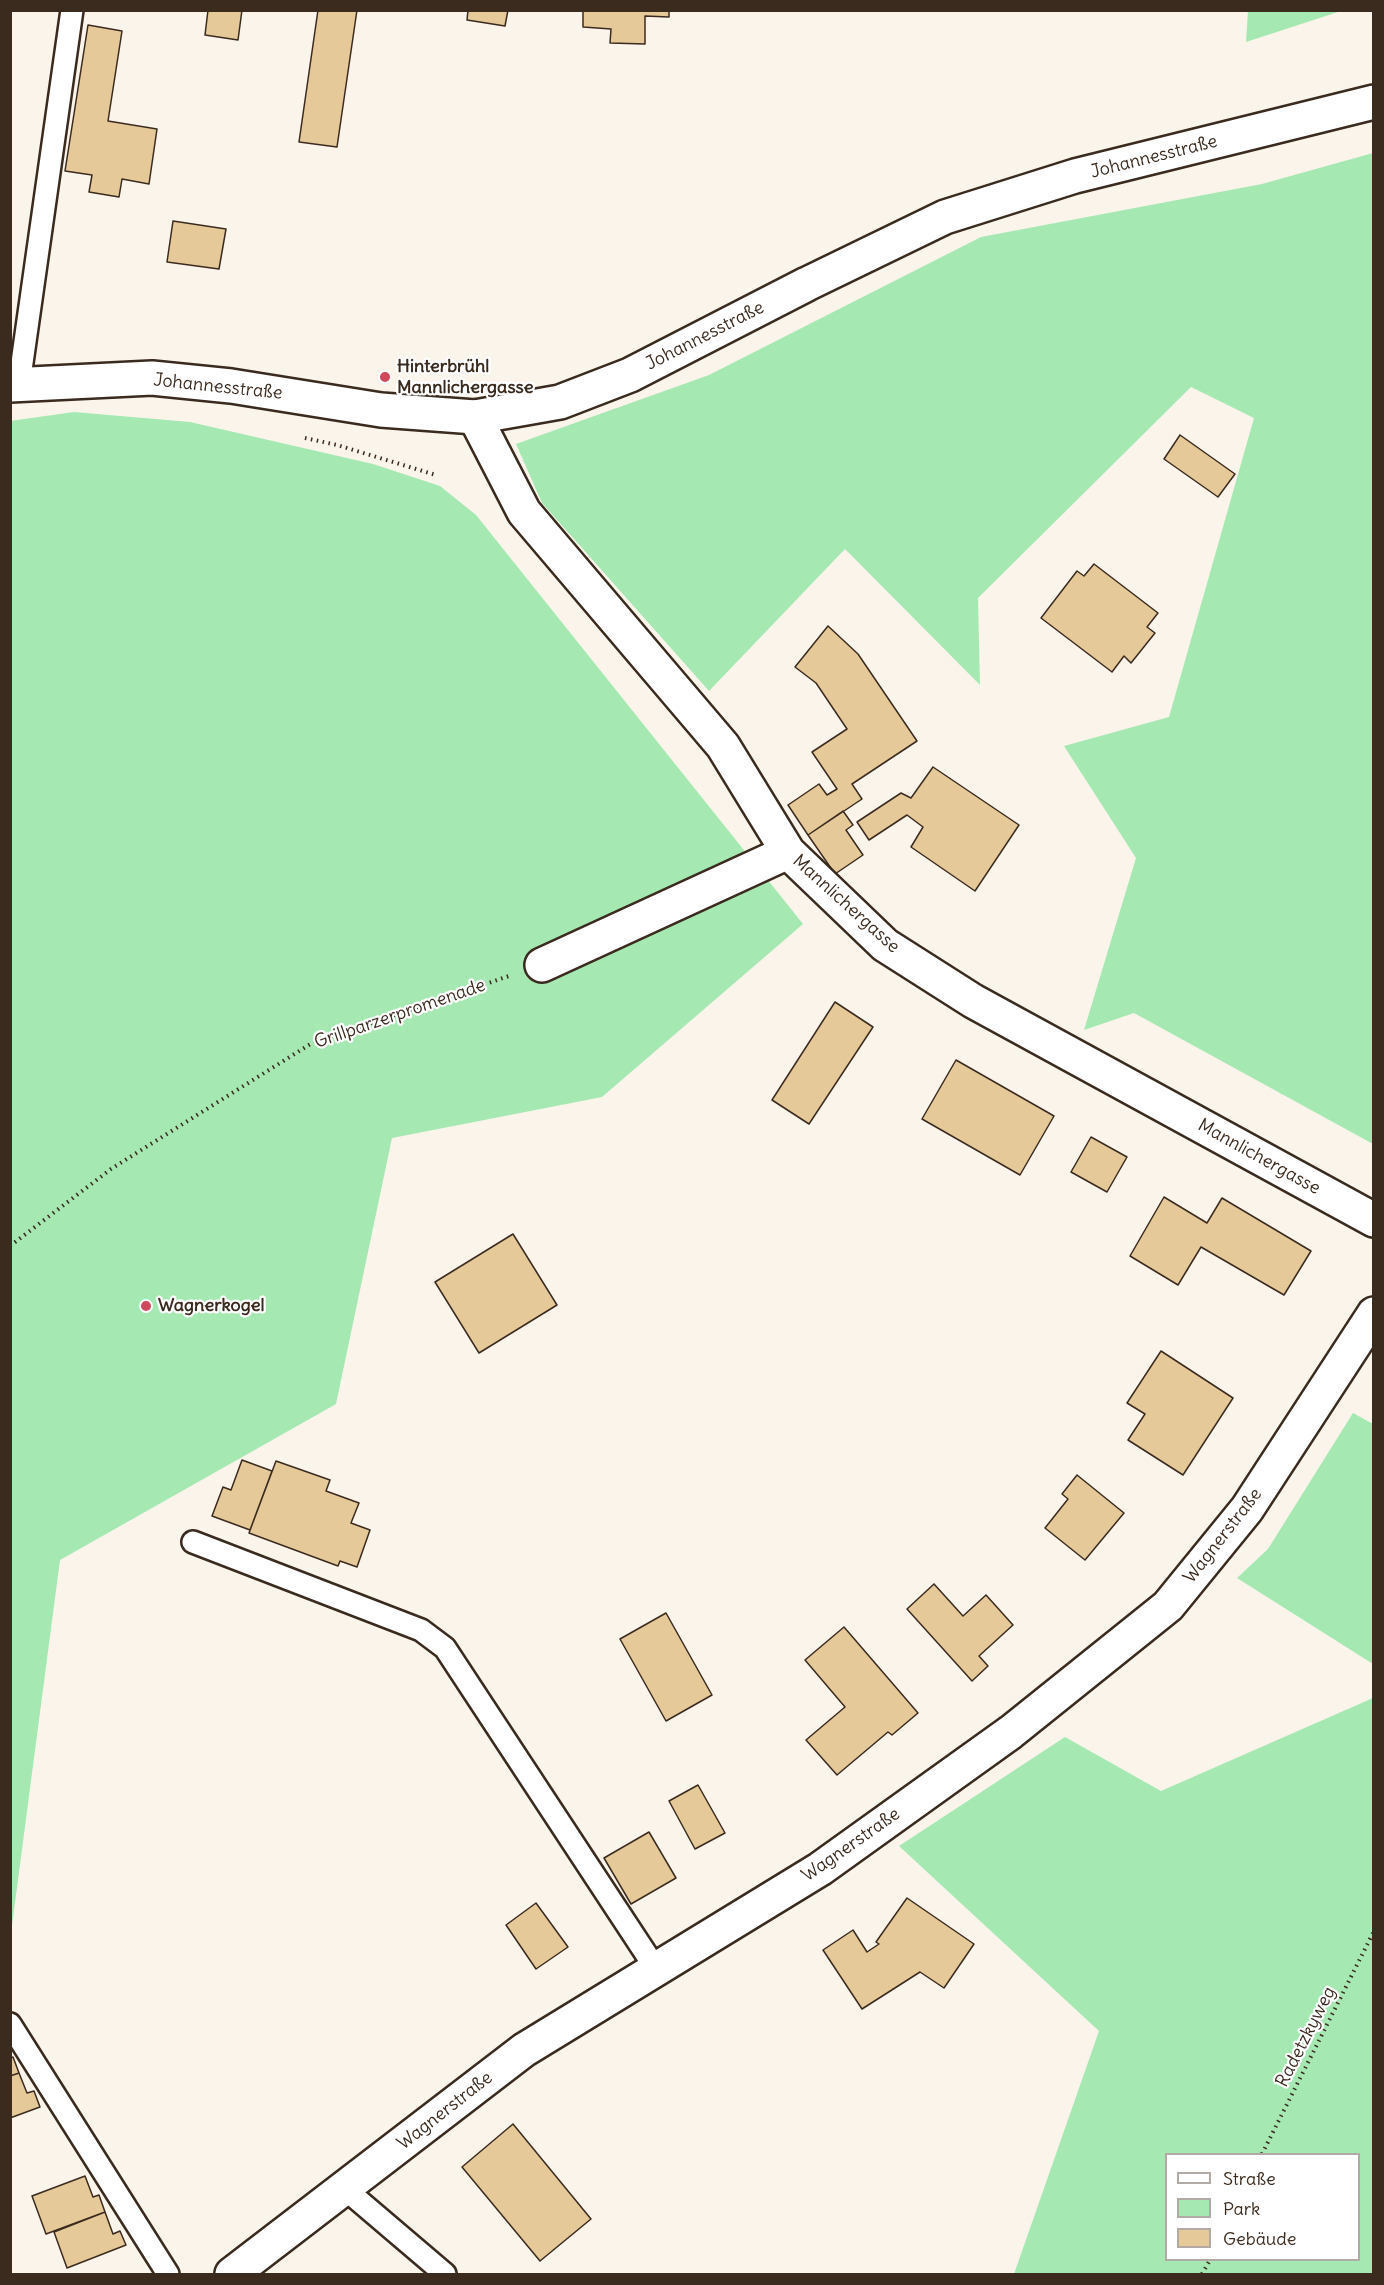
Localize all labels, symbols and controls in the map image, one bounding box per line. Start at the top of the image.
street label: Johannesstraße [1088,131,1220,183]
street label: Johannesstraße [642,297,768,375]
place label: Hinterbrühl Mannlichergasse [397,356,533,398]
street label: Johannesstraße [152,369,284,405]
marker: Hinterbrühl Mannlichergasse [378,370,392,384]
street label: Mannlichergasse [788,850,904,958]
street label: Grillparzerpromenade [312,975,488,1053]
street label: Mannlichergasse [1194,1114,1324,1200]
place label: Wagnerkogel [158,1295,264,1317]
marker: Wagnerkogel [139,1299,153,1313]
street label: Wagnerstraße [1179,1484,1267,1588]
street label: Wagnerstraße [798,1803,904,1887]
street label: Radetzkyweg [1271,1983,1341,2091]
street label: Wagnerstraße [393,2067,497,2155]
legend [1165,2153,1360,2261]
text: Straße [1223,2167,1276,2190]
text: Park [1223,2197,1260,2220]
text: Gebäude [1223,2227,1296,2250]

